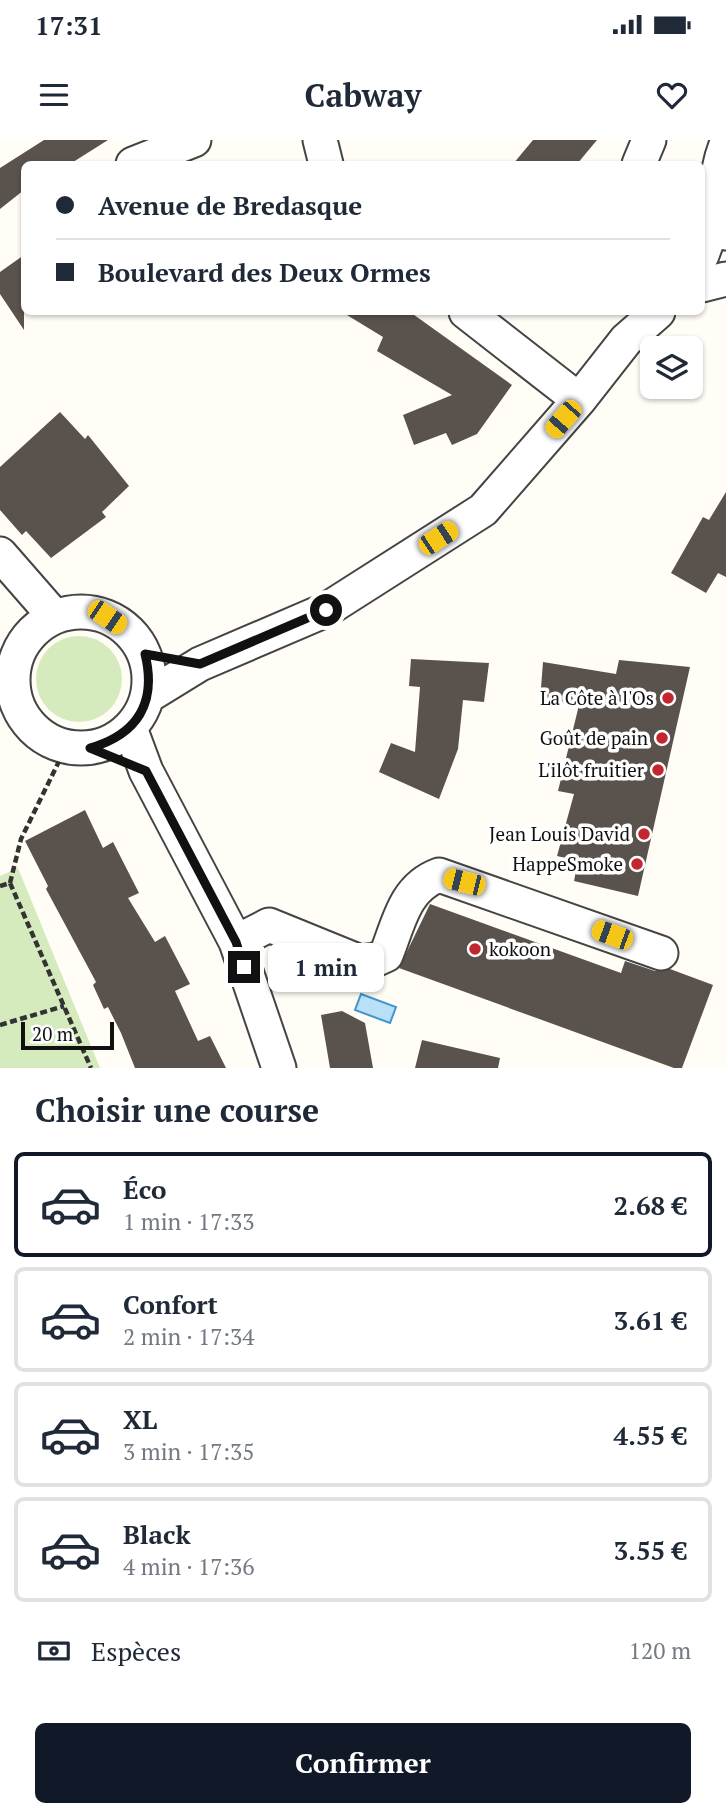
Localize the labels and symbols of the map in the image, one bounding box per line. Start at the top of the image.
car [542,396,585,442]
car [415,518,462,558]
route start [310,594,342,626]
car [84,597,131,637]
place label: La Côte à l'Os [540,685,654,710]
marker: La Côte à l'Os [660,690,676,706]
place label: Goût de pain [540,725,648,750]
marker: Goût de pain [654,730,670,746]
place label: L'ilôt fruitier [538,757,645,782]
marker: L'ilôt fruitier [650,762,666,778]
place label: Jean Louis David [489,821,630,846]
marker: Jean Louis David [636,826,652,842]
place label: HappeSmoke [512,851,623,876]
marker: HappeSmoke [629,856,645,872]
car [442,867,487,897]
car [589,918,636,952]
place label: kokoon [489,936,551,961]
marker: kokoon [467,941,483,957]
callout: 1 min [268,942,384,992]
route end [228,951,260,983]
scale bar [21,1019,114,1051]

